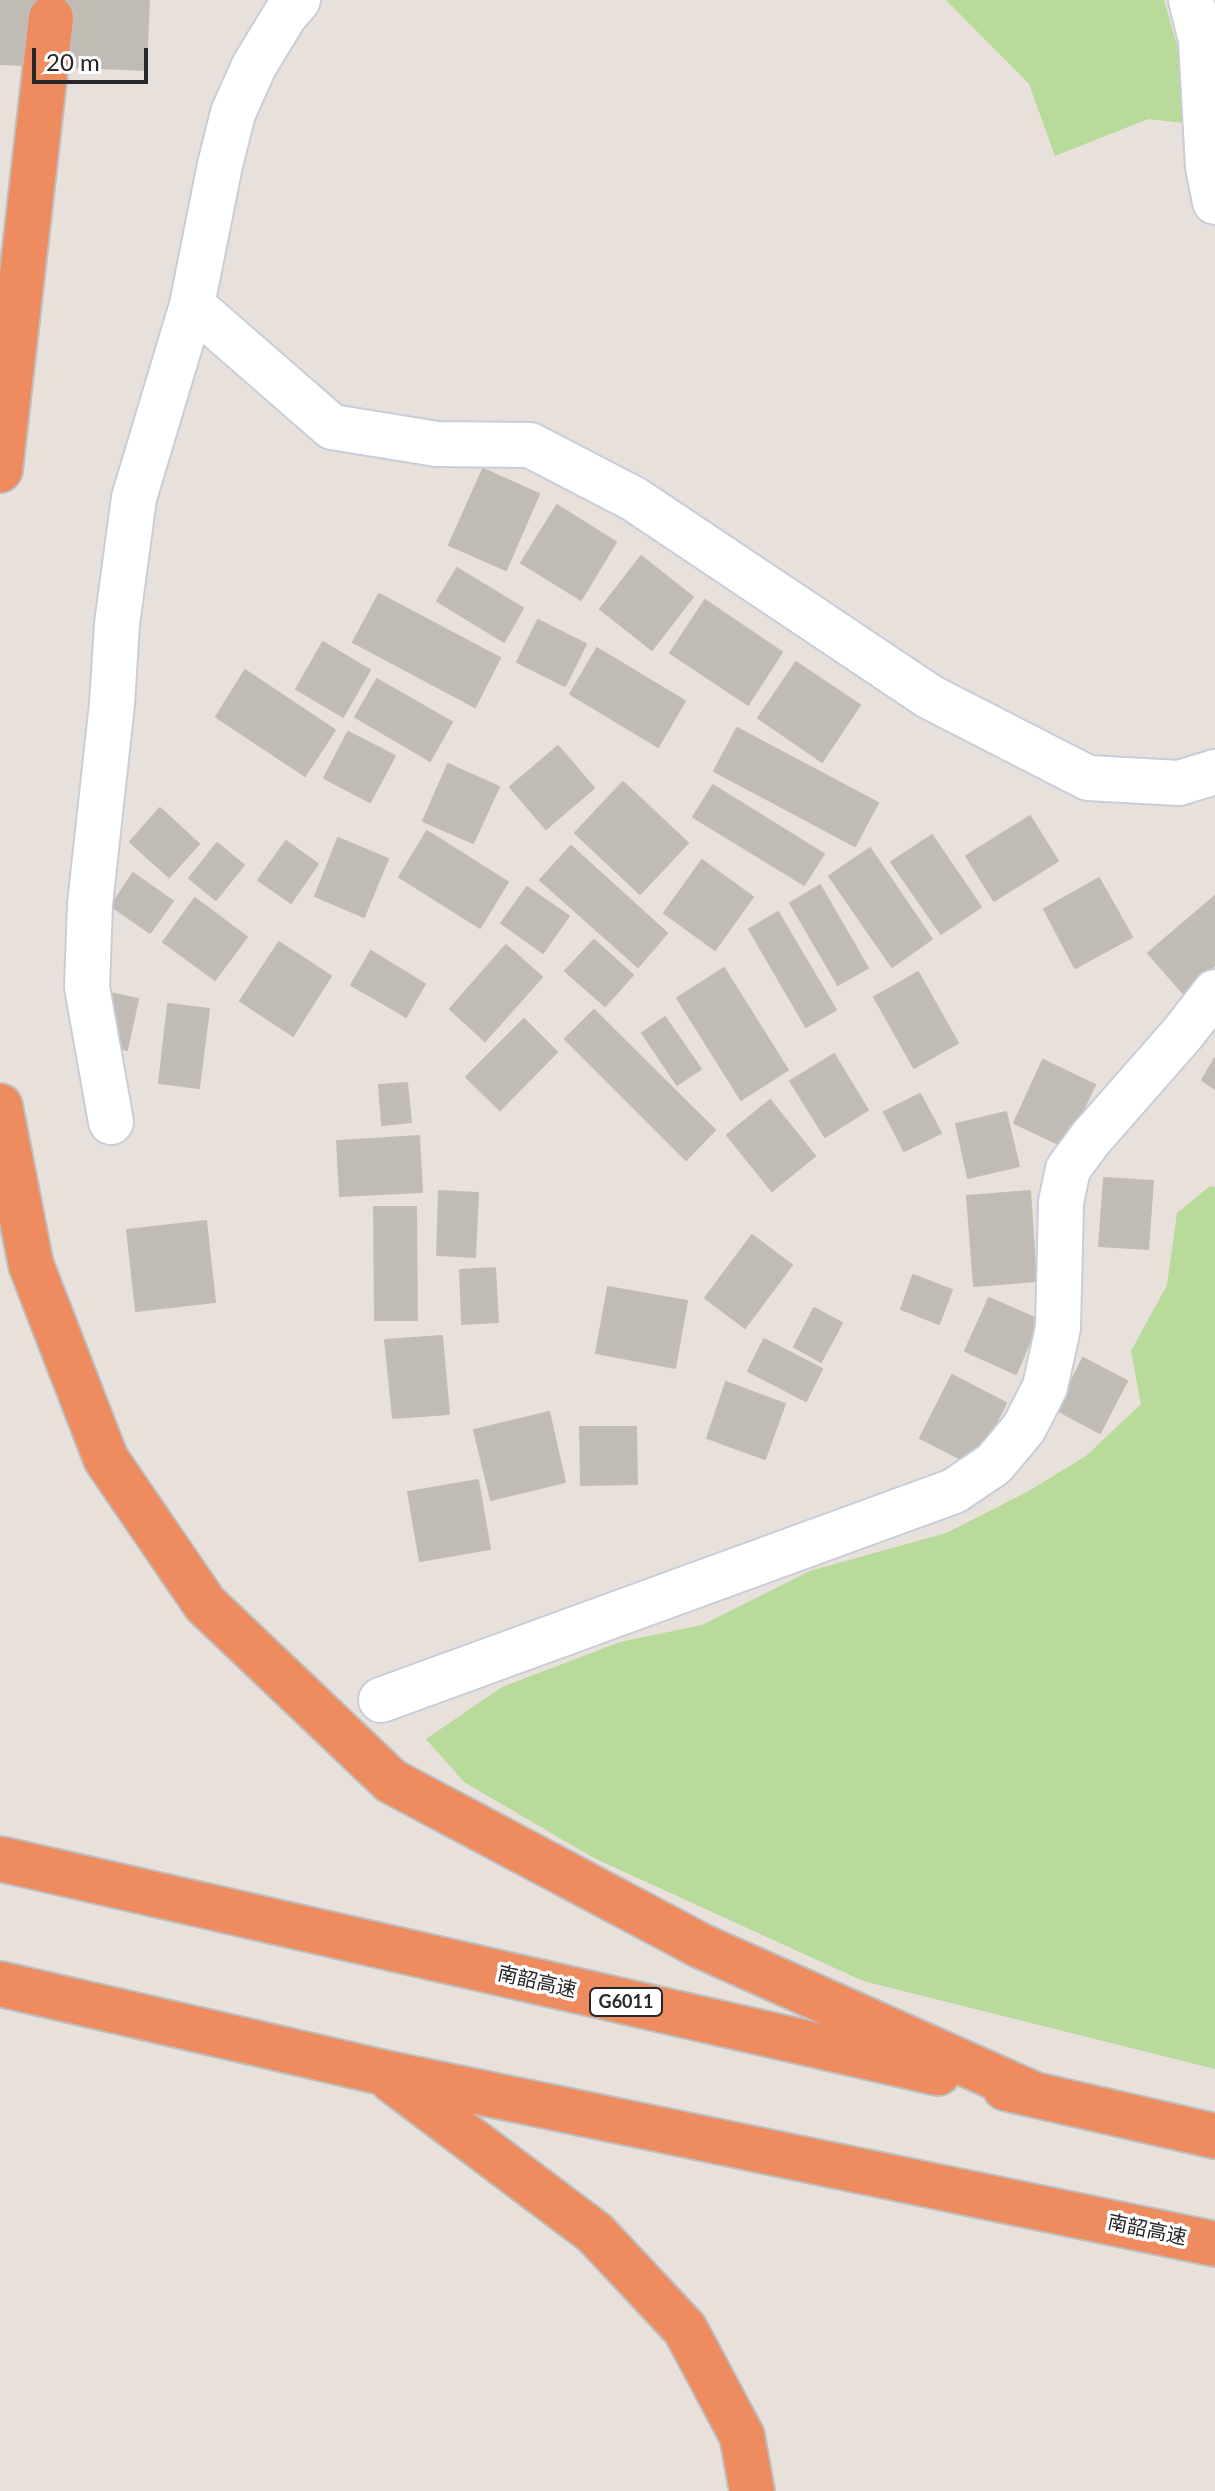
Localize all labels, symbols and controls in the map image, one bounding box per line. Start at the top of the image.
scale bar [36,32,152,82]
text: 20 m [46,47,100,76]
street label: 南韶高速 [495,1961,579,2003]
road number: G6011 [590,1988,662,2016]
street label: 南韶高速 [1105,2210,1189,2250]

